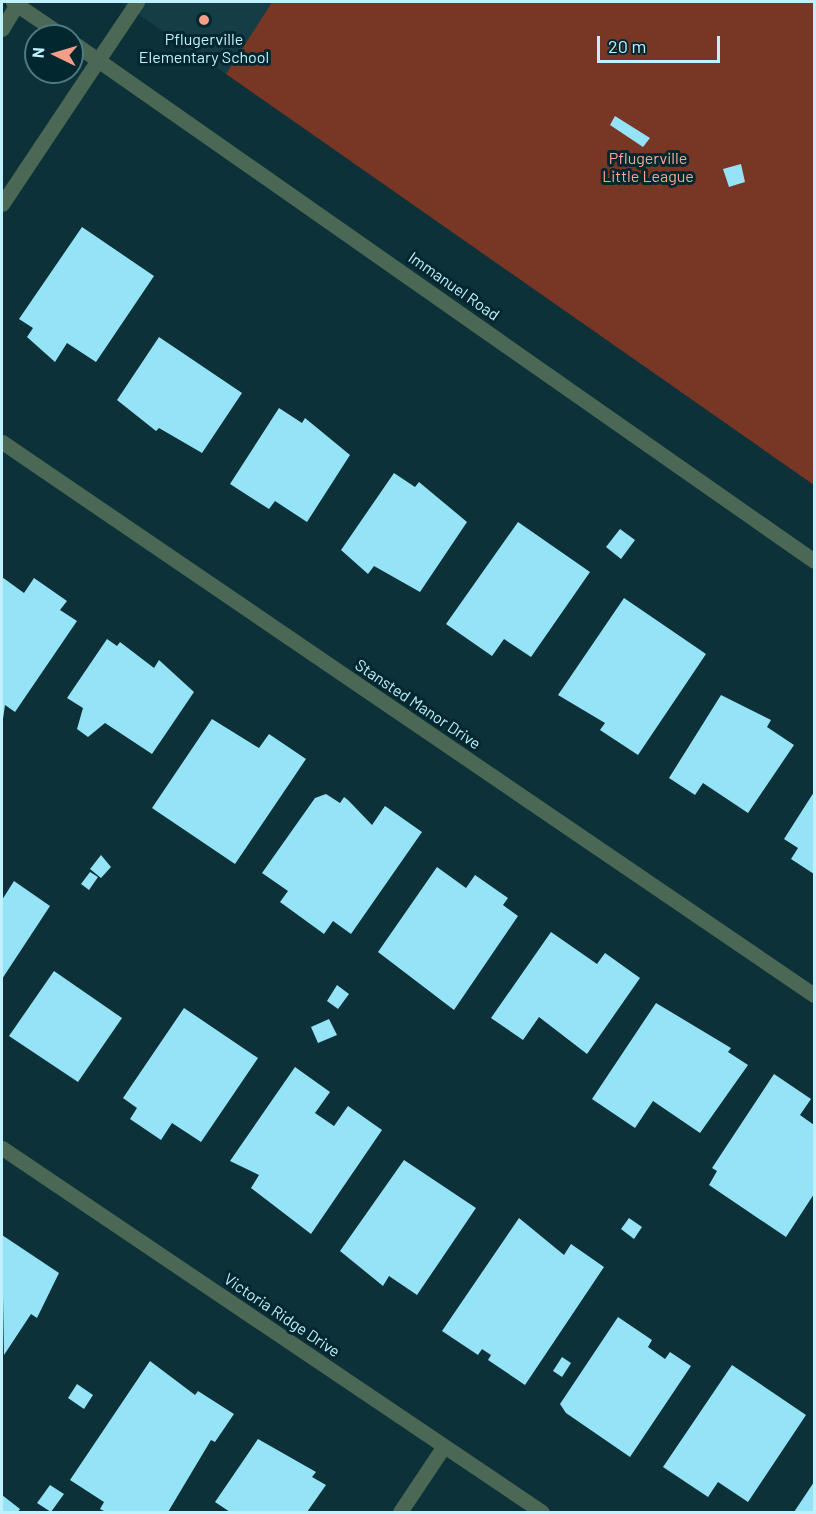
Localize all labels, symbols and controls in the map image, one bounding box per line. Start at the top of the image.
marker: Pflugerville Elementary School [197,13,211,27]
north arrow [24,24,84,84]
scale bar [600,24,723,62]
place label: Pflugerville Elementary School [139,29,269,67]
text: 20 m [608,35,646,57]
text: N [28,46,47,59]
park label: Pflugerville Little League [602,148,694,186]
street label: Immanuel Road [405,248,503,324]
street label: Stansted Manor Drive [352,655,484,753]
street label: Victoria Ridge Drive [220,1269,344,1361]

